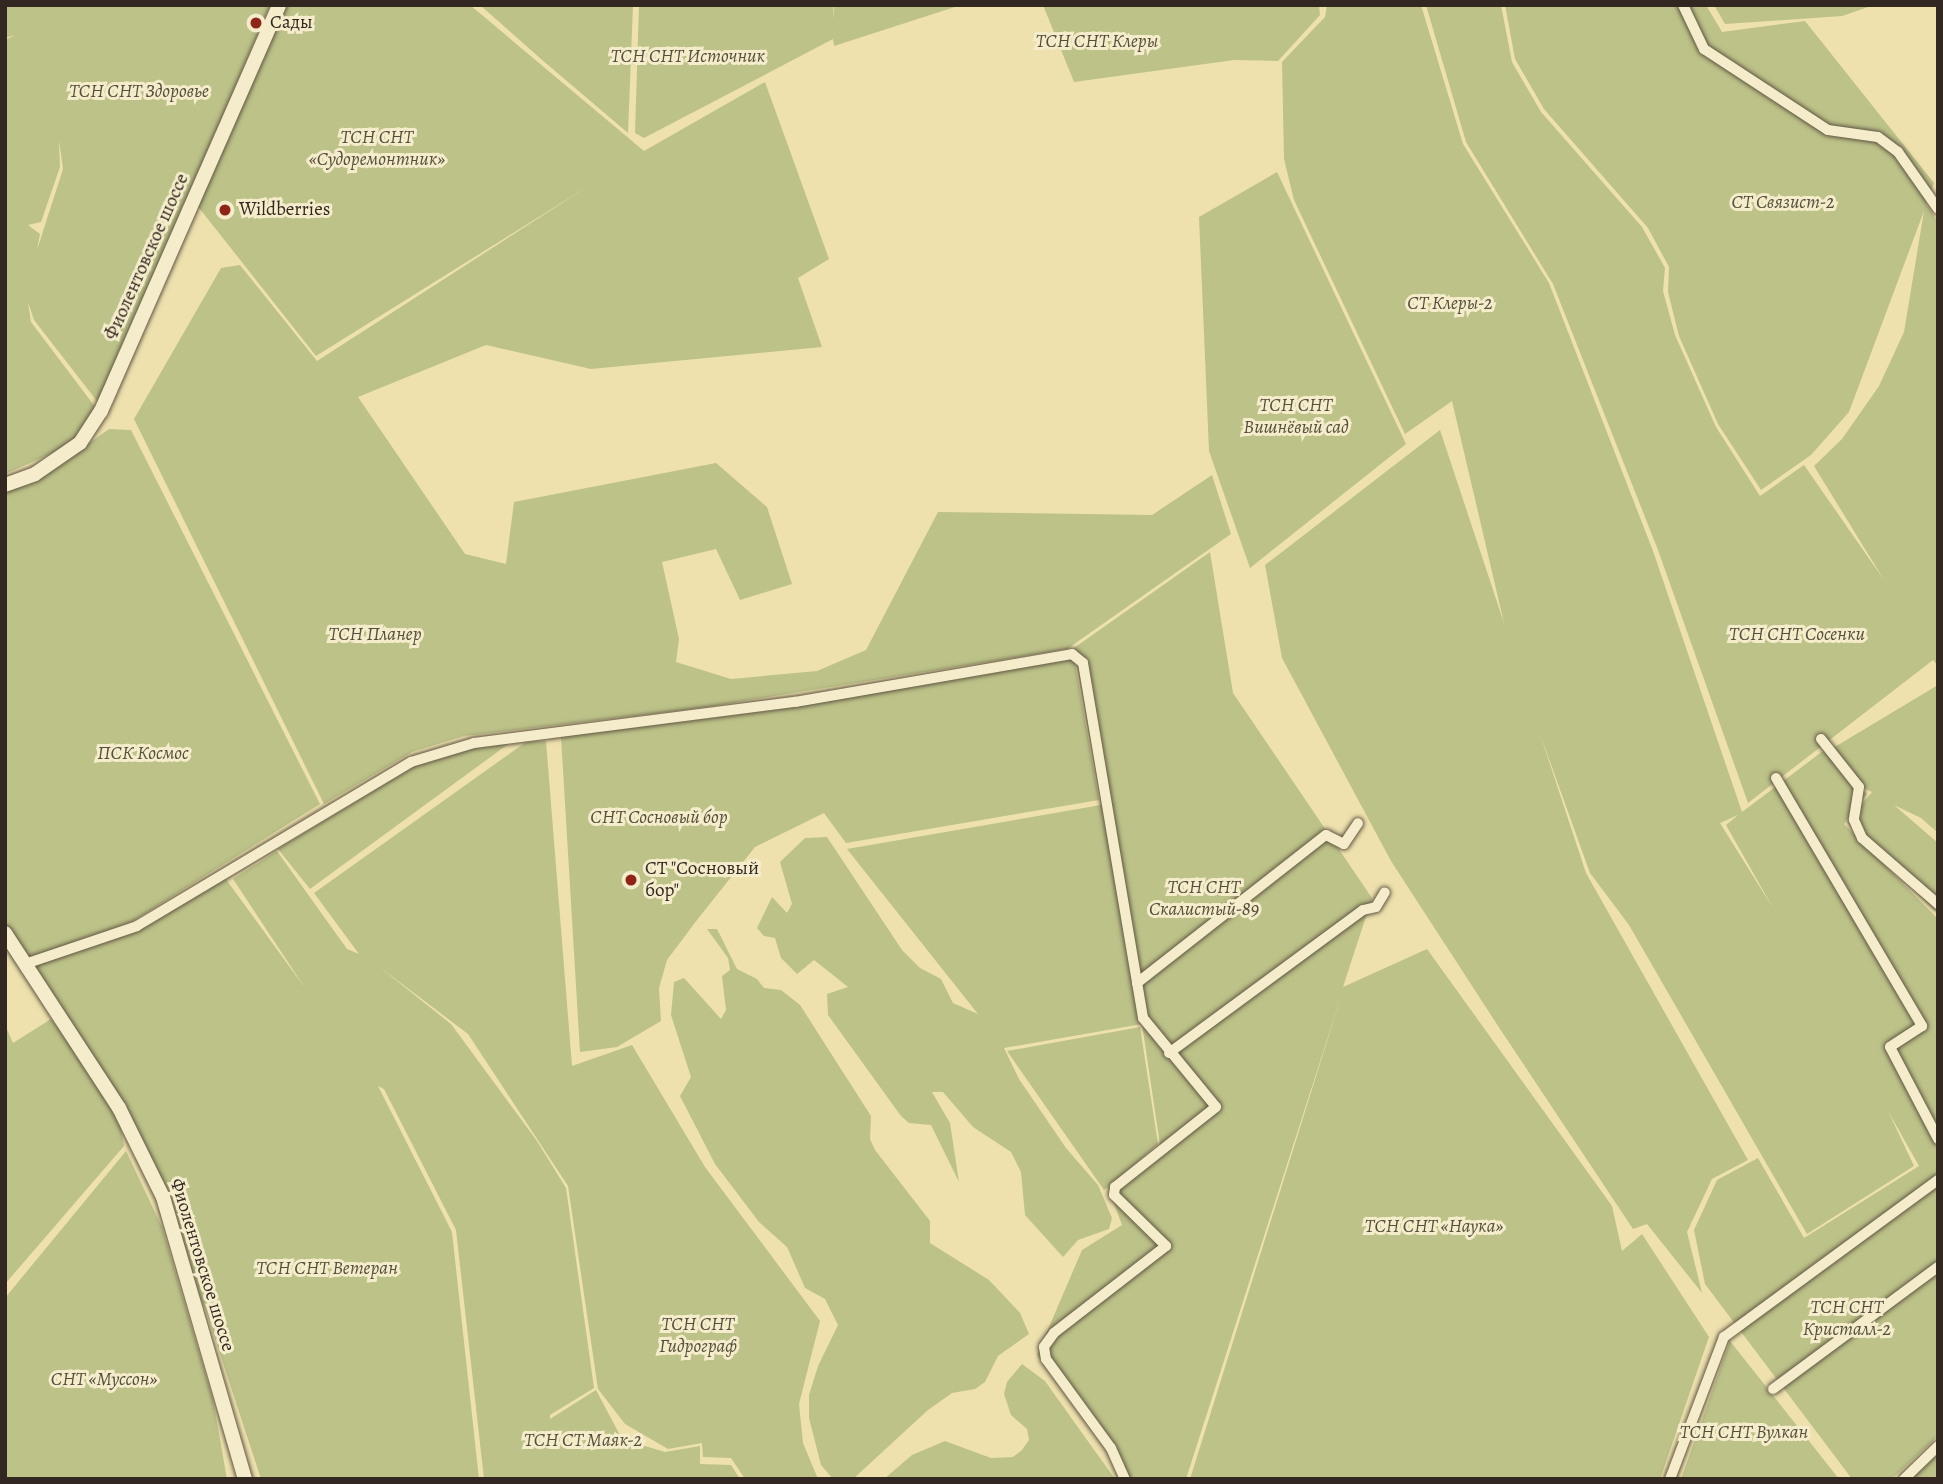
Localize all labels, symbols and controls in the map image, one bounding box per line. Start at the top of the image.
place label: Сады [270,12,313,34]
marker: Сады [248,15,264,31]
park label: ТСН СНТ Клеры [1036,31,1158,53]
park label: ТСН СНТ Источник [611,46,765,68]
park label: ТСН СНТ Здоровье [69,81,209,103]
park label: ТСН СНТ «Судоремонтник» [309,127,445,171]
street label: Фиолентовское шоссе [100,170,194,344]
park label: СТ Связист-2 [1731,192,1835,214]
place label: Wildberries [239,199,330,221]
marker: Wildberries [217,202,233,218]
park label: СТ Клеры-2 [1407,293,1493,315]
park label: ТСН СНТ Вишнёвый сад [1243,395,1349,439]
park label: ТСН Планер [328,624,422,646]
park label: ТСН СНТ Сосенки [1729,624,1865,646]
park label: ПСК Космос [97,743,189,765]
park label: СНТ Сосновый бор [590,807,728,829]
place label: СТ "Сосновый бор" [645,858,760,902]
marker: СТ "Сосновый бор" [623,872,639,888]
park label: ТСН СНТ Скалистый-89 [1149,877,1259,921]
street label: Фиолентовское шоссе [165,1176,239,1354]
park label: ТСН СНТ «Наука» [1365,1216,1503,1238]
park label: ТСН СНТ Ветеран [256,1258,398,1280]
park label: ТСН СНТ Кристалл-2 [1803,1297,1891,1341]
park label: ТСН СНТ Гидрограф [659,1314,737,1358]
park label: СНТ «Муссон» [51,1369,157,1391]
park label: ТСН СНТ Вулкан [1680,1422,1808,1444]
park label: ТСН СТ Маяк-2 [524,1430,642,1452]

